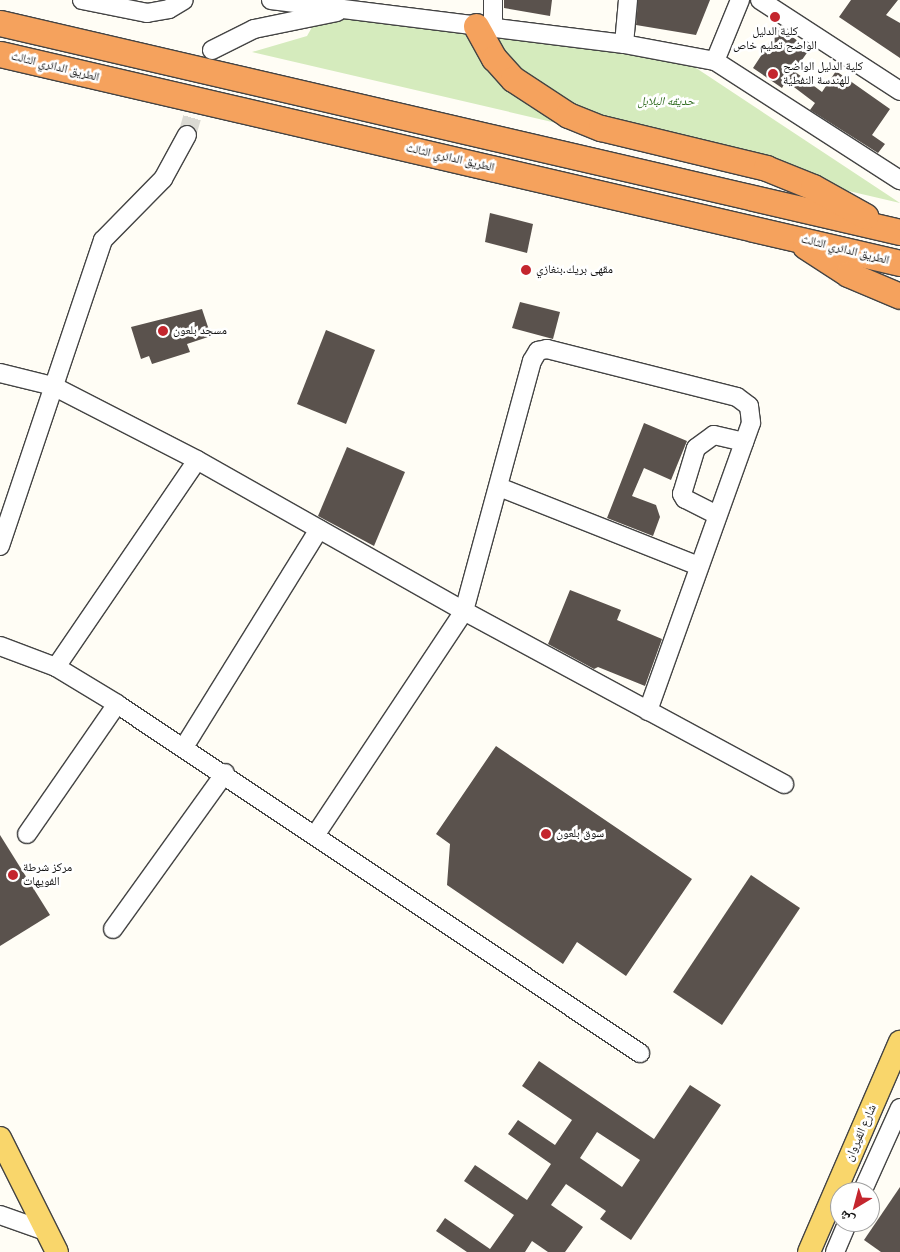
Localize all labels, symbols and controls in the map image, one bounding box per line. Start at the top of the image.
marker: كلية الدليل الواضح تعليم خاص [769,11,781,23]
place label: كلية الدليل الواضح تعليم خاص [733,25,817,53]
street label: الطريق الدائري الثالث [9,49,101,85]
place label: كلية الدليل الواضح للهندسة النفطية [783,60,863,88]
marker: كلية الدليل الواضح للهندسة النفطية [767,68,779,80]
park label: حديقه البلابل [637,95,695,109]
street label: الطريق الدائري الثالث [404,141,496,175]
street label: الطريق الدائري الثالث [799,232,891,268]
place label: مقهى بريك.بنغازي [536,263,613,277]
marker: مقهى بريك.بنغازي [520,264,532,276]
place label: مسجد بلعون [173,324,227,338]
marker: مسجد بلعون [157,325,169,337]
place label: سوق بلعون [556,827,604,841]
marker: سوق بلعون [540,828,552,840]
place label: مركز شرطة الفويهات [23,861,72,889]
marker: مركز شرطة الفويهات [7,869,19,881]
street label: شارع القيروان [842,1102,880,1164]
north arrow [830,1182,880,1232]
text: ش [836,1207,857,1229]

